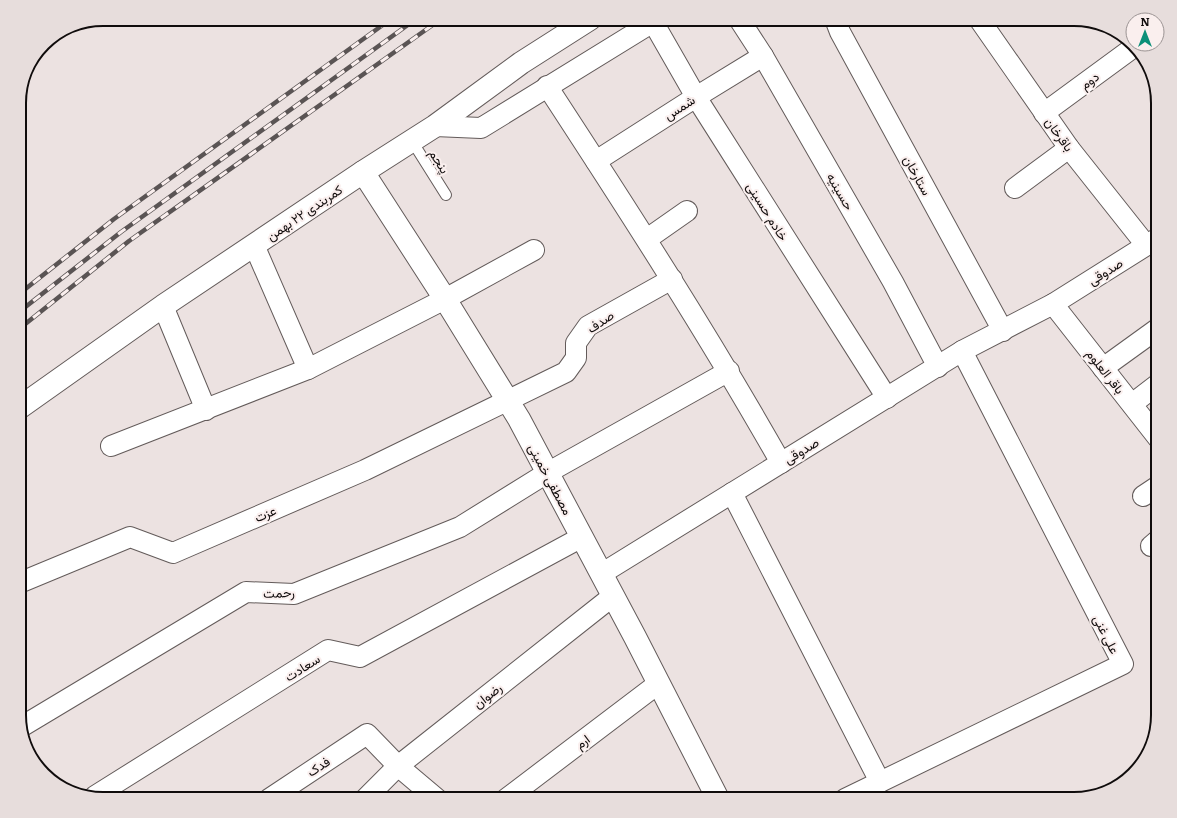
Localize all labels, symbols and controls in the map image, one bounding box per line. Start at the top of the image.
north arrow [1125,12,1165,52]
text: N [1140,13,1150,29]
street label: دوم [1075,66,1103,94]
street label: شمس [660,90,698,124]
street label: باقرخان [1041,113,1079,155]
street label: پنجم [424,145,455,177]
street label: ستارخان [899,152,937,198]
street label: حسینیه [823,169,859,213]
street label: خادم حسینی [742,178,794,244]
street label: کمربندی ۲۲ بهمن [262,179,346,245]
street label: صدوقی [1084,253,1126,289]
street label: صدف [583,305,617,337]
street label: باقر العلوم [1082,344,1130,398]
street label: صدوقی [780,432,822,468]
street label: مصطفی خمینی [524,440,578,518]
street label: عزت [251,500,279,526]
street label: رحمت [263,582,295,602]
street label: علی غنی [1089,611,1125,657]
street label: سعادت [281,649,323,685]
street label: رضوان [469,678,505,712]
street label: ارم [571,729,593,753]
street label: فدک [303,751,333,781]

